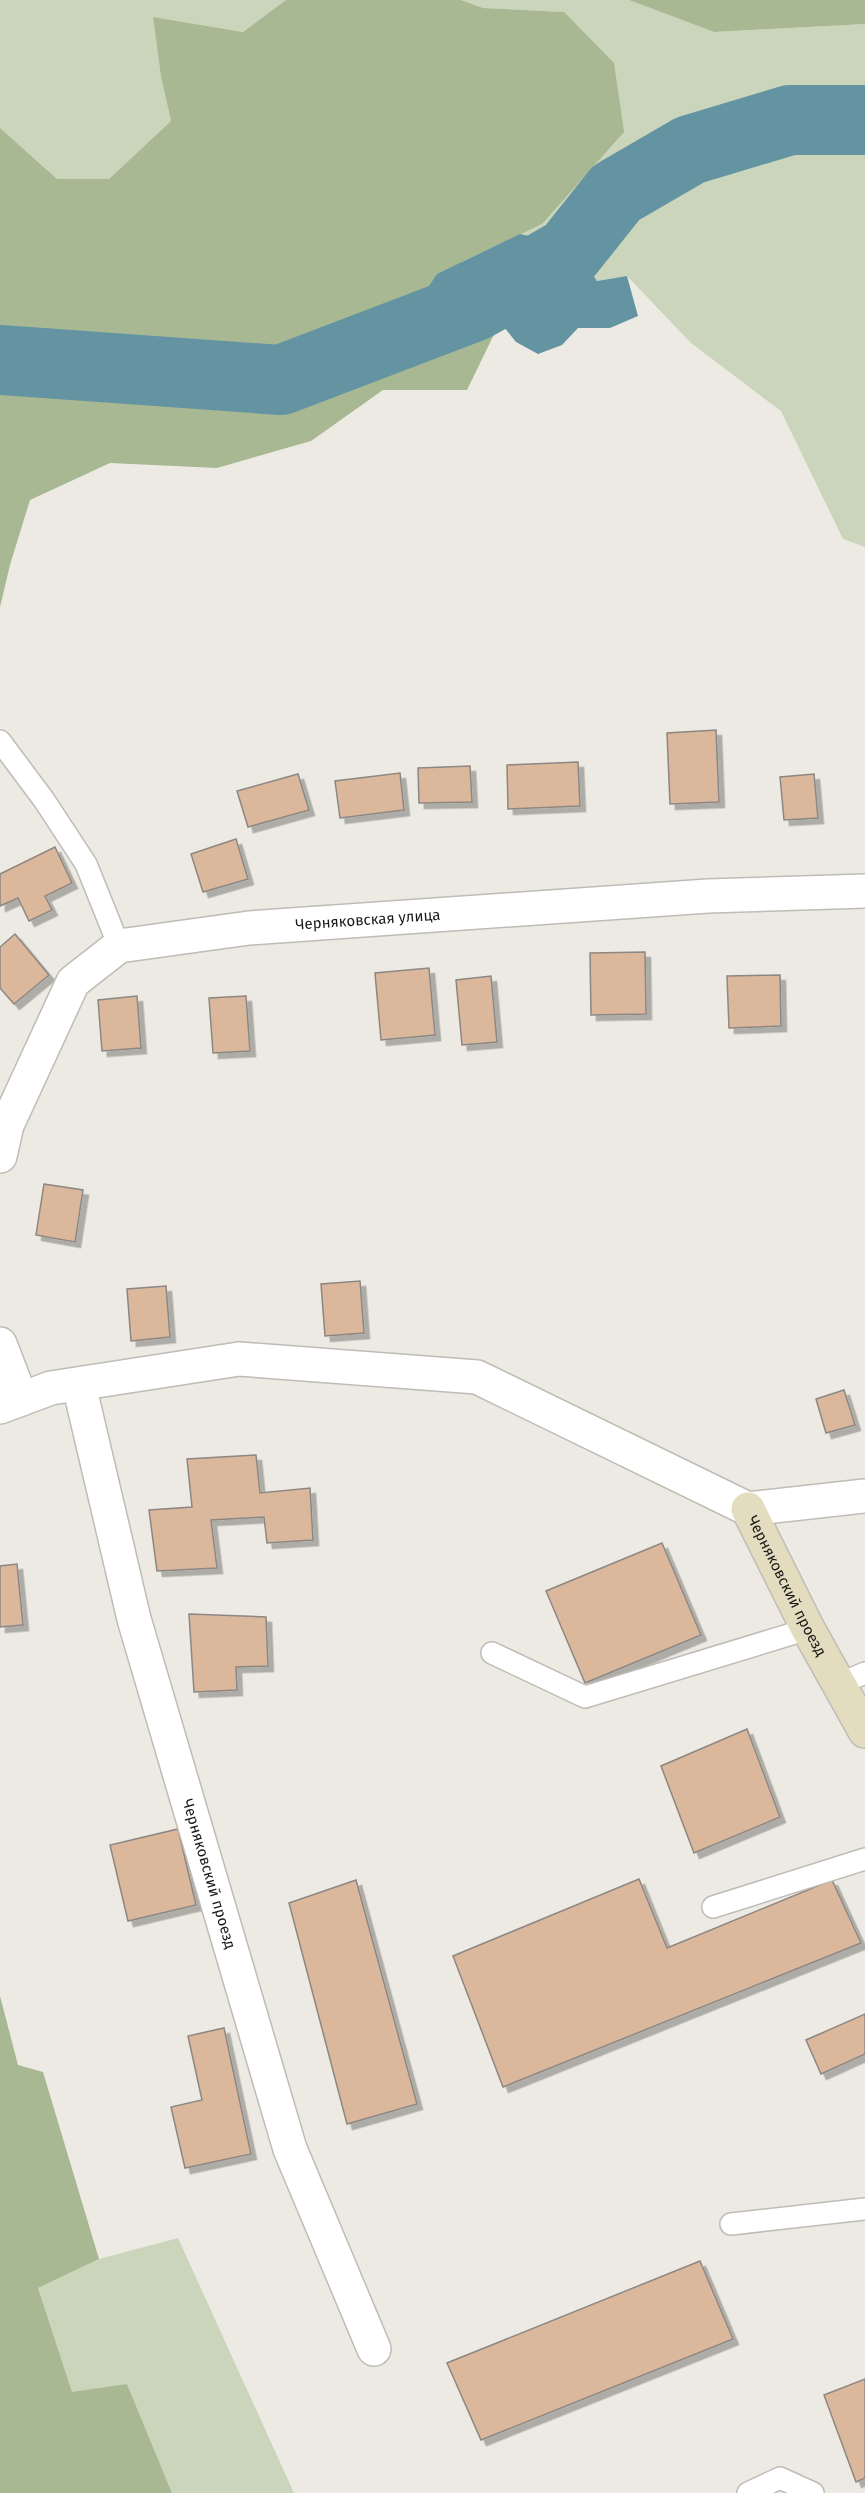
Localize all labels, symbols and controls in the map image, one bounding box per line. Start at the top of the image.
street label: Черняковская улица [295,906,441,934]
street label: Черняковский проезд [744,1512,830,1659]
street label: Черняковский проезд [178,1797,240,1951]

